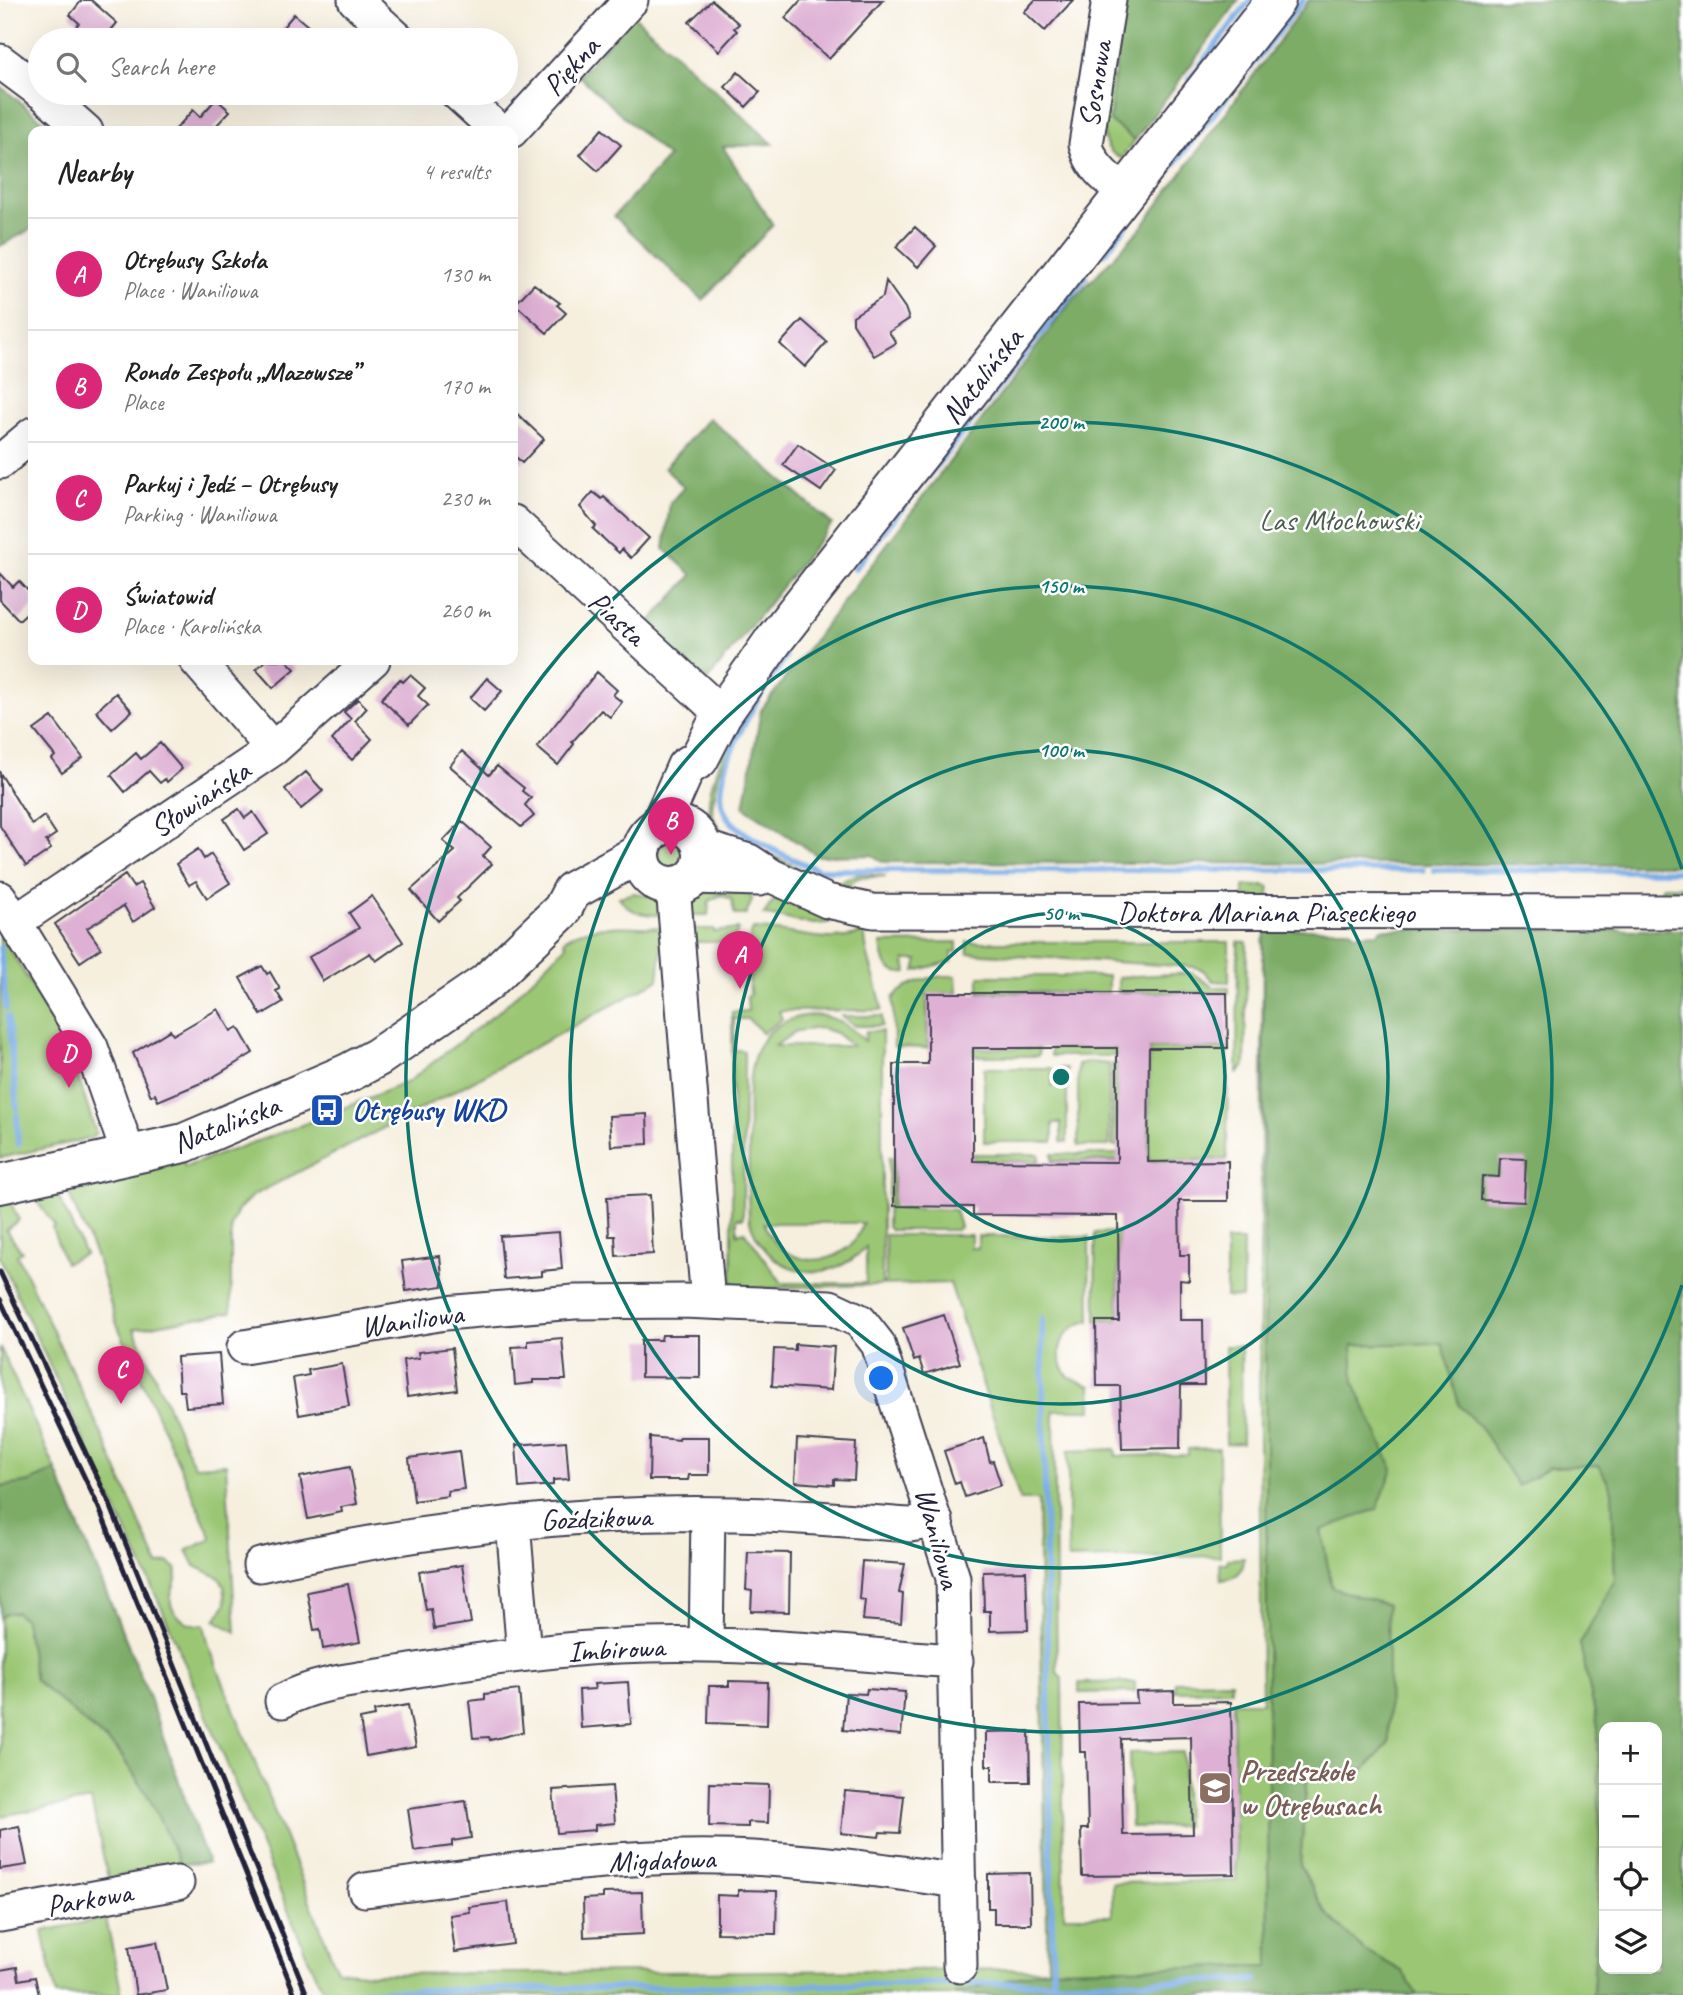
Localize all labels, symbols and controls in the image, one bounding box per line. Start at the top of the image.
street label: Piękna [534,27,609,104]
search box [28,28,518,105]
street label: Sosnowa [1069,35,1121,130]
icon: search [52,48,90,86]
text: Search here [108,50,214,83]
text: Nearby [56,153,132,191]
text: 4 results [423,157,490,186]
text: Otrębusy Szkoła [123,243,266,276]
text: A [73,260,85,289]
text: 130 m [441,260,490,289]
text: Place · Waniliowa [123,276,258,305]
street label: Natalińska [933,319,1032,432]
text: Rondo Zespołu „Mazowsze” [123,355,358,388]
text: B [73,372,85,401]
text: 170 m [441,372,490,401]
text: Place [123,388,163,417]
text: 200 m [1038,409,1086,435]
text: Parkuj i Jedź – Otrębusy [123,467,336,500]
text: C [74,484,84,513]
text: 230 m [441,484,490,513]
text: Parking · Waniliowa [123,500,276,529]
park label: Las Młochowski [1259,501,1422,539]
text: 150 m [1038,573,1086,599]
text: Światowid [123,579,212,612]
street label: Piasta [580,582,656,655]
text: D [72,596,86,625]
text: 260 m [441,596,490,625]
text: Place · Karolińska [123,612,261,641]
text: 100 m [1038,737,1086,763]
street label: Słowiańska [143,751,259,846]
pin: B [648,797,694,855]
street label: Doktora Mariana Piaseckiego [1117,893,1416,931]
text: 50 m [1043,900,1081,926]
pin: A [717,931,763,989]
pin: D [46,1030,92,1088]
centre of rings [1049,1065,1073,1089]
street label: Natalińska [167,1086,287,1162]
bus stop icon: Otrębusy WKD [308,1091,346,1129]
place label: Otrębusy WKD [352,1091,508,1129]
street label: Waniliowa [359,1294,467,1346]
pin: C [98,1346,144,1404]
your location [864,1361,898,1395]
street label: Waniliowa [906,1484,970,1594]
street label: Goździkowa [540,1497,655,1539]
street label: Imbirowa [567,1627,668,1671]
map controls [1599,1722,1662,1974]
button: + [1599,1722,1662,1785]
place label: Przedszkole w Otrębusach [1240,1752,1383,1824]
school or university icon: Przedszkole w Otrębusach [1196,1769,1234,1807]
button: − [1599,1785,1662,1848]
street label: Migdałowa [608,1839,718,1881]
button: locate [1599,1848,1662,1911]
street label: Parkowa [43,1872,137,1925]
button: layers [1599,1911,1662,1974]

